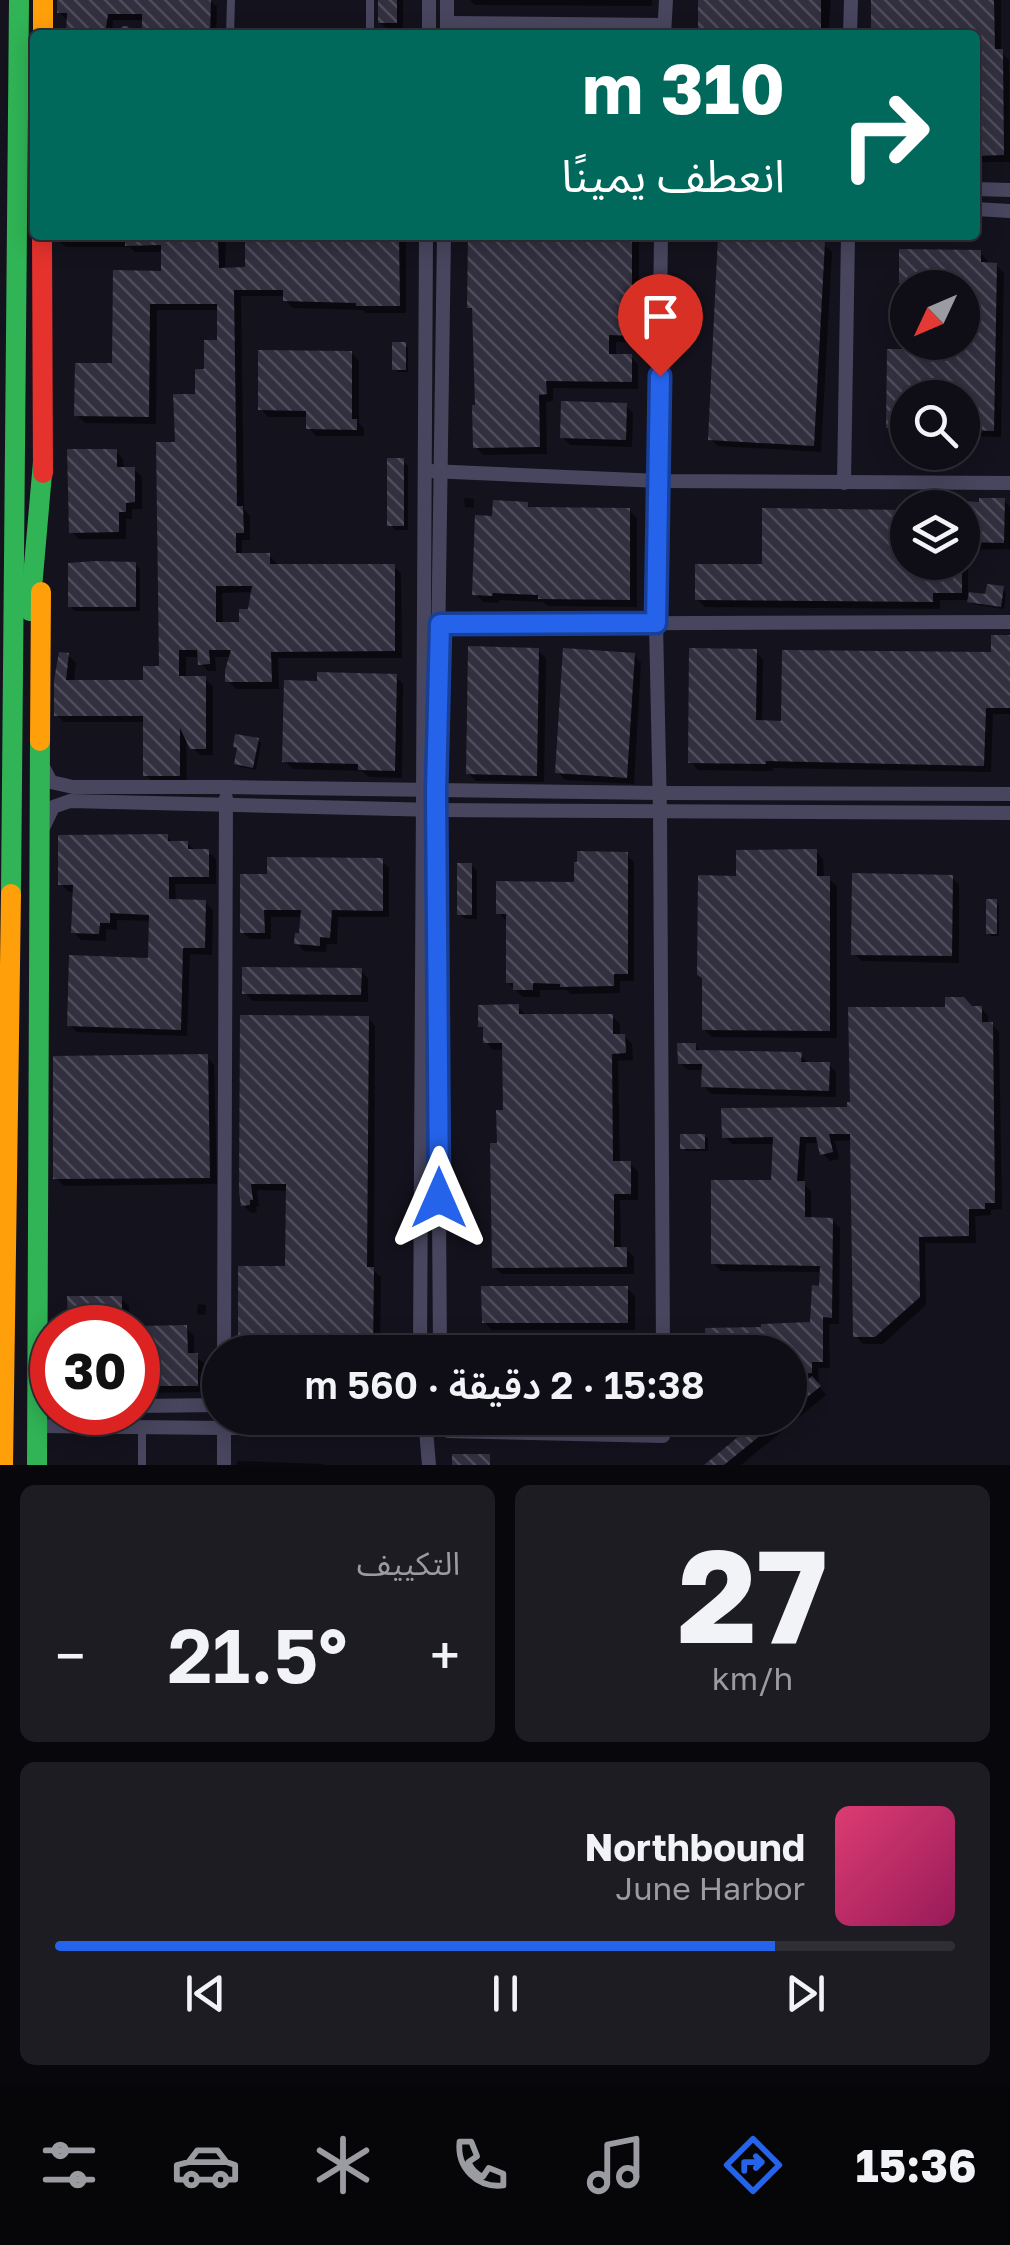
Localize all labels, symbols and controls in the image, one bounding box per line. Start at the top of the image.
text: 310 m [582,45,785,129]
icon: right [820,70,950,200]
text: انعطف يمينًا [561,148,785,202]
north arrow [890,270,980,360]
map controls [890,270,980,580]
pin [618,274,703,377]
icon: arrive [633,289,688,344]
button: search [890,380,980,470]
button: layers [890,490,980,580]
position arrow [387,1146,491,1250]
speed limit sign: 30 [30,1305,160,1435]
text: 15:38 · 2 دقيقة · 560 m [304,1362,705,1407]
text: 27 [677,1516,828,1672]
text: التكييف [357,1544,460,1582]
text: 21.5° [167,1609,348,1700]
text: − [55,1622,85,1688]
text: + [430,1622,460,1688]
text: km/h [712,1659,793,1697]
text: Northbound [584,1824,805,1869]
text: June Harbor [615,1869,805,1907]
icon: previous [178,1966,233,2021]
icon: pause [478,1966,533,2021]
icon: next [778,1966,833,2021]
icon: filters [34,2130,104,2200]
icon: car [171,2130,241,2200]
icon: climate [308,2130,378,2200]
icon: phone [445,2130,515,2200]
icon: music [581,2130,651,2200]
icon: directions [718,2130,788,2200]
text: 15:36 [855,2138,977,2192]

